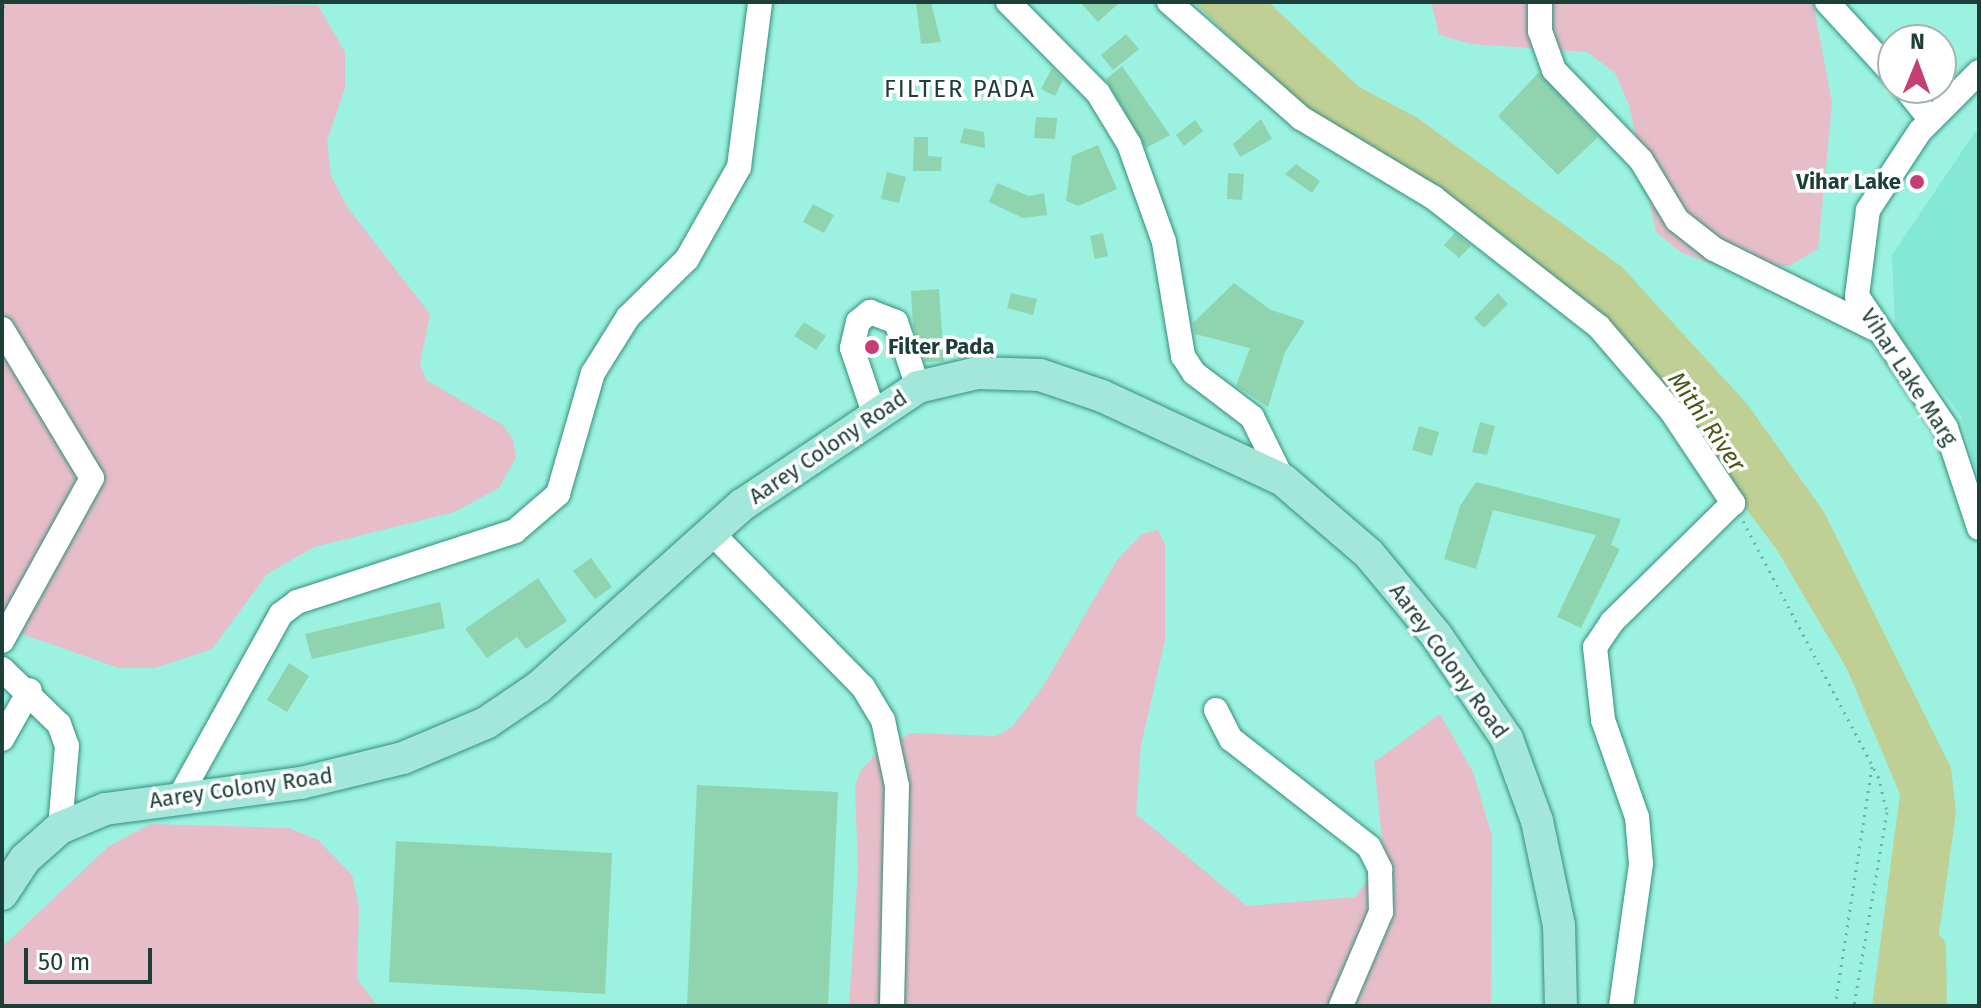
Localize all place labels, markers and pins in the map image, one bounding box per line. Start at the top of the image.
place label: Vihar Lake [1796,169,1901,195]
marker: Vihar Lake [1908,173,1926,191]
place label: Filter Pada [888,334,994,360]
marker: Filter Pada [863,338,881,356]

